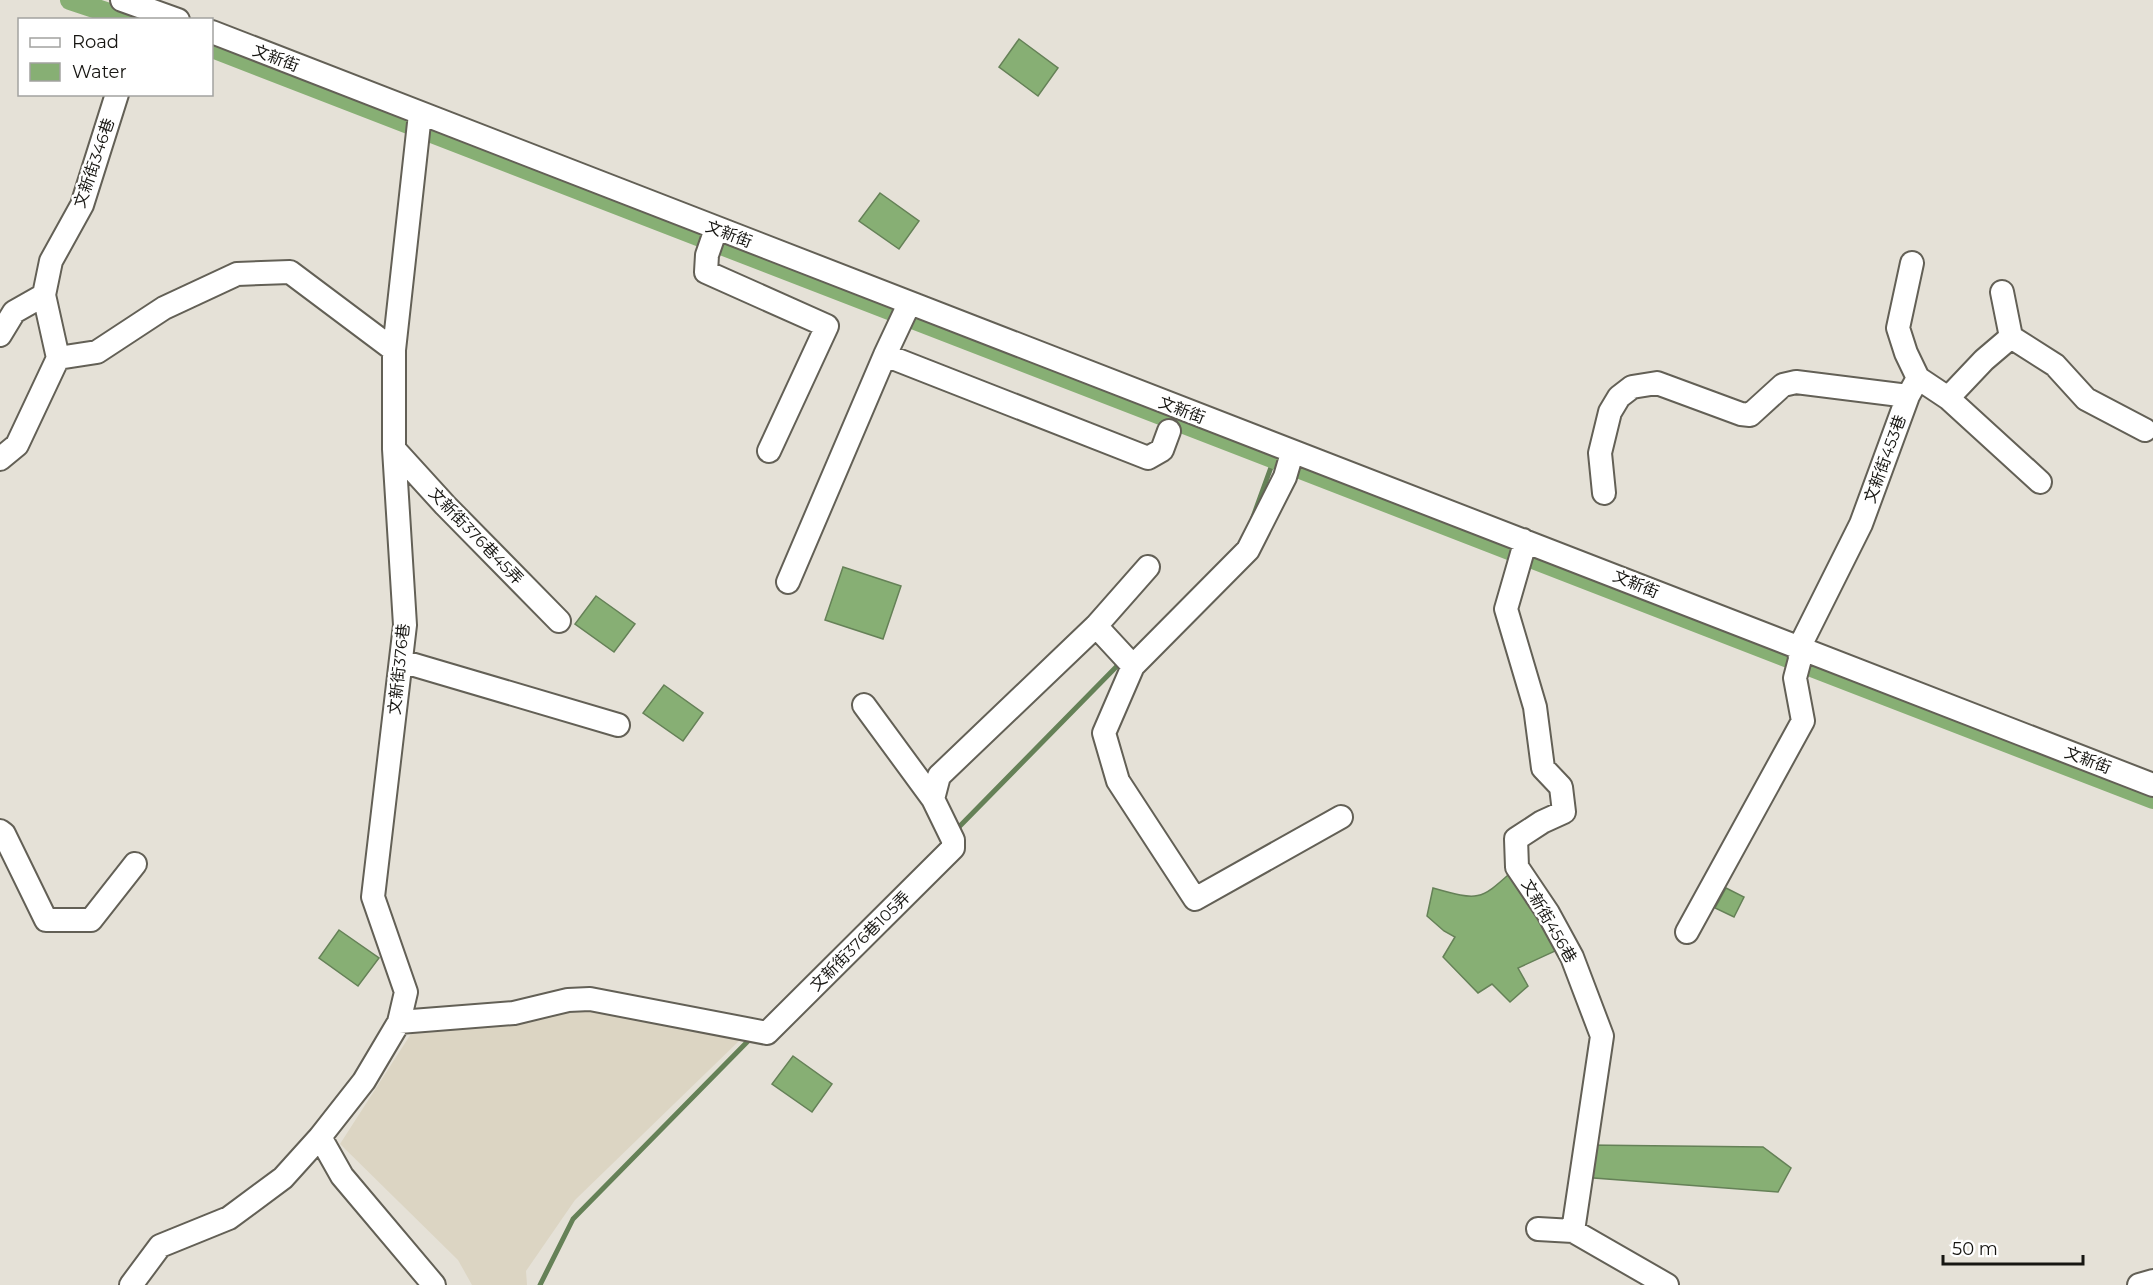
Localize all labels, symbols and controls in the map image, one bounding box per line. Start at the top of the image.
legend [18,18,213,96]
text: Road [72,31,119,53]
street label: 文新街 [250,41,302,75]
text: Water [72,61,127,83]
street label: 文新街346巷 [70,116,118,210]
street label: 文新街 [703,217,755,251]
street label: 文新街 [1156,393,1208,427]
street label: 文新街453巷 [1860,412,1910,506]
street label: 文新街376巷45弄 [425,484,527,588]
street label: 文新街 [1610,566,1662,602]
street label: 文新街376巷 [385,622,413,716]
street label: 文新街 [2062,743,2114,777]
street label: 文新街456巷 [1517,876,1581,966]
street label: 文新街376巷105弄 [806,887,914,995]
scale bar [1943,1228,2082,1266]
text: 50 m [1952,1238,1998,1260]

